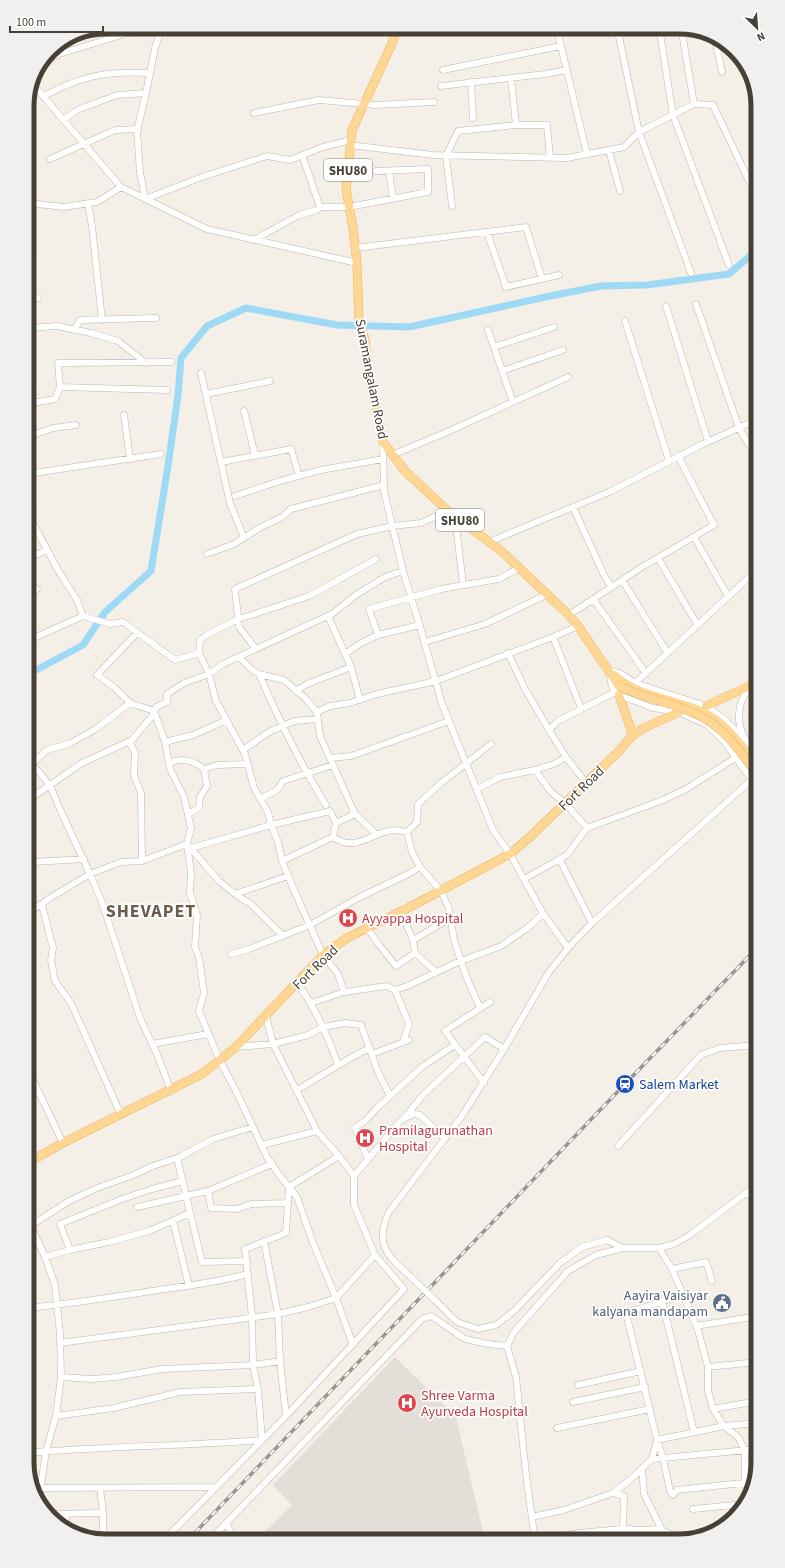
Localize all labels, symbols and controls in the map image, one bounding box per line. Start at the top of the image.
scale bar [10,8,103,34]
north arrow [737,8,777,48]
text: 100 m [16,14,46,31]
text: N [755,28,768,45]
road number: SHU80 [324,159,372,181]
street label: Suramangalam Road [350,317,392,441]
road number: SHU80 [436,509,484,531]
street label: Fort Road [554,762,609,816]
district label: SHEVAPET [106,899,196,924]
hospital icon: Ayyappa Hospital [337,907,359,929]
place label: Ayyappa Hospital [362,909,464,929]
street label: Fort Road [288,941,343,995]
station icon: Salem Market [614,1073,636,1095]
place label: Salem Market [639,1075,719,1095]
place label: Pramilagurunathan Hospital [379,1121,493,1157]
hospital icon: Pramilagurunathan Hospital [354,1127,376,1149]
place label: Aayira Vaisiyar kalyana mandapam [592,1286,708,1322]
public building icon: Aayira Vaisiyar kalyana mandapam [711,1292,733,1314]
place label: Shree Varma Ayurveda Hospital [421,1386,528,1422]
hospital icon: Shree Varma Ayurveda Hospital [396,1392,418,1414]

